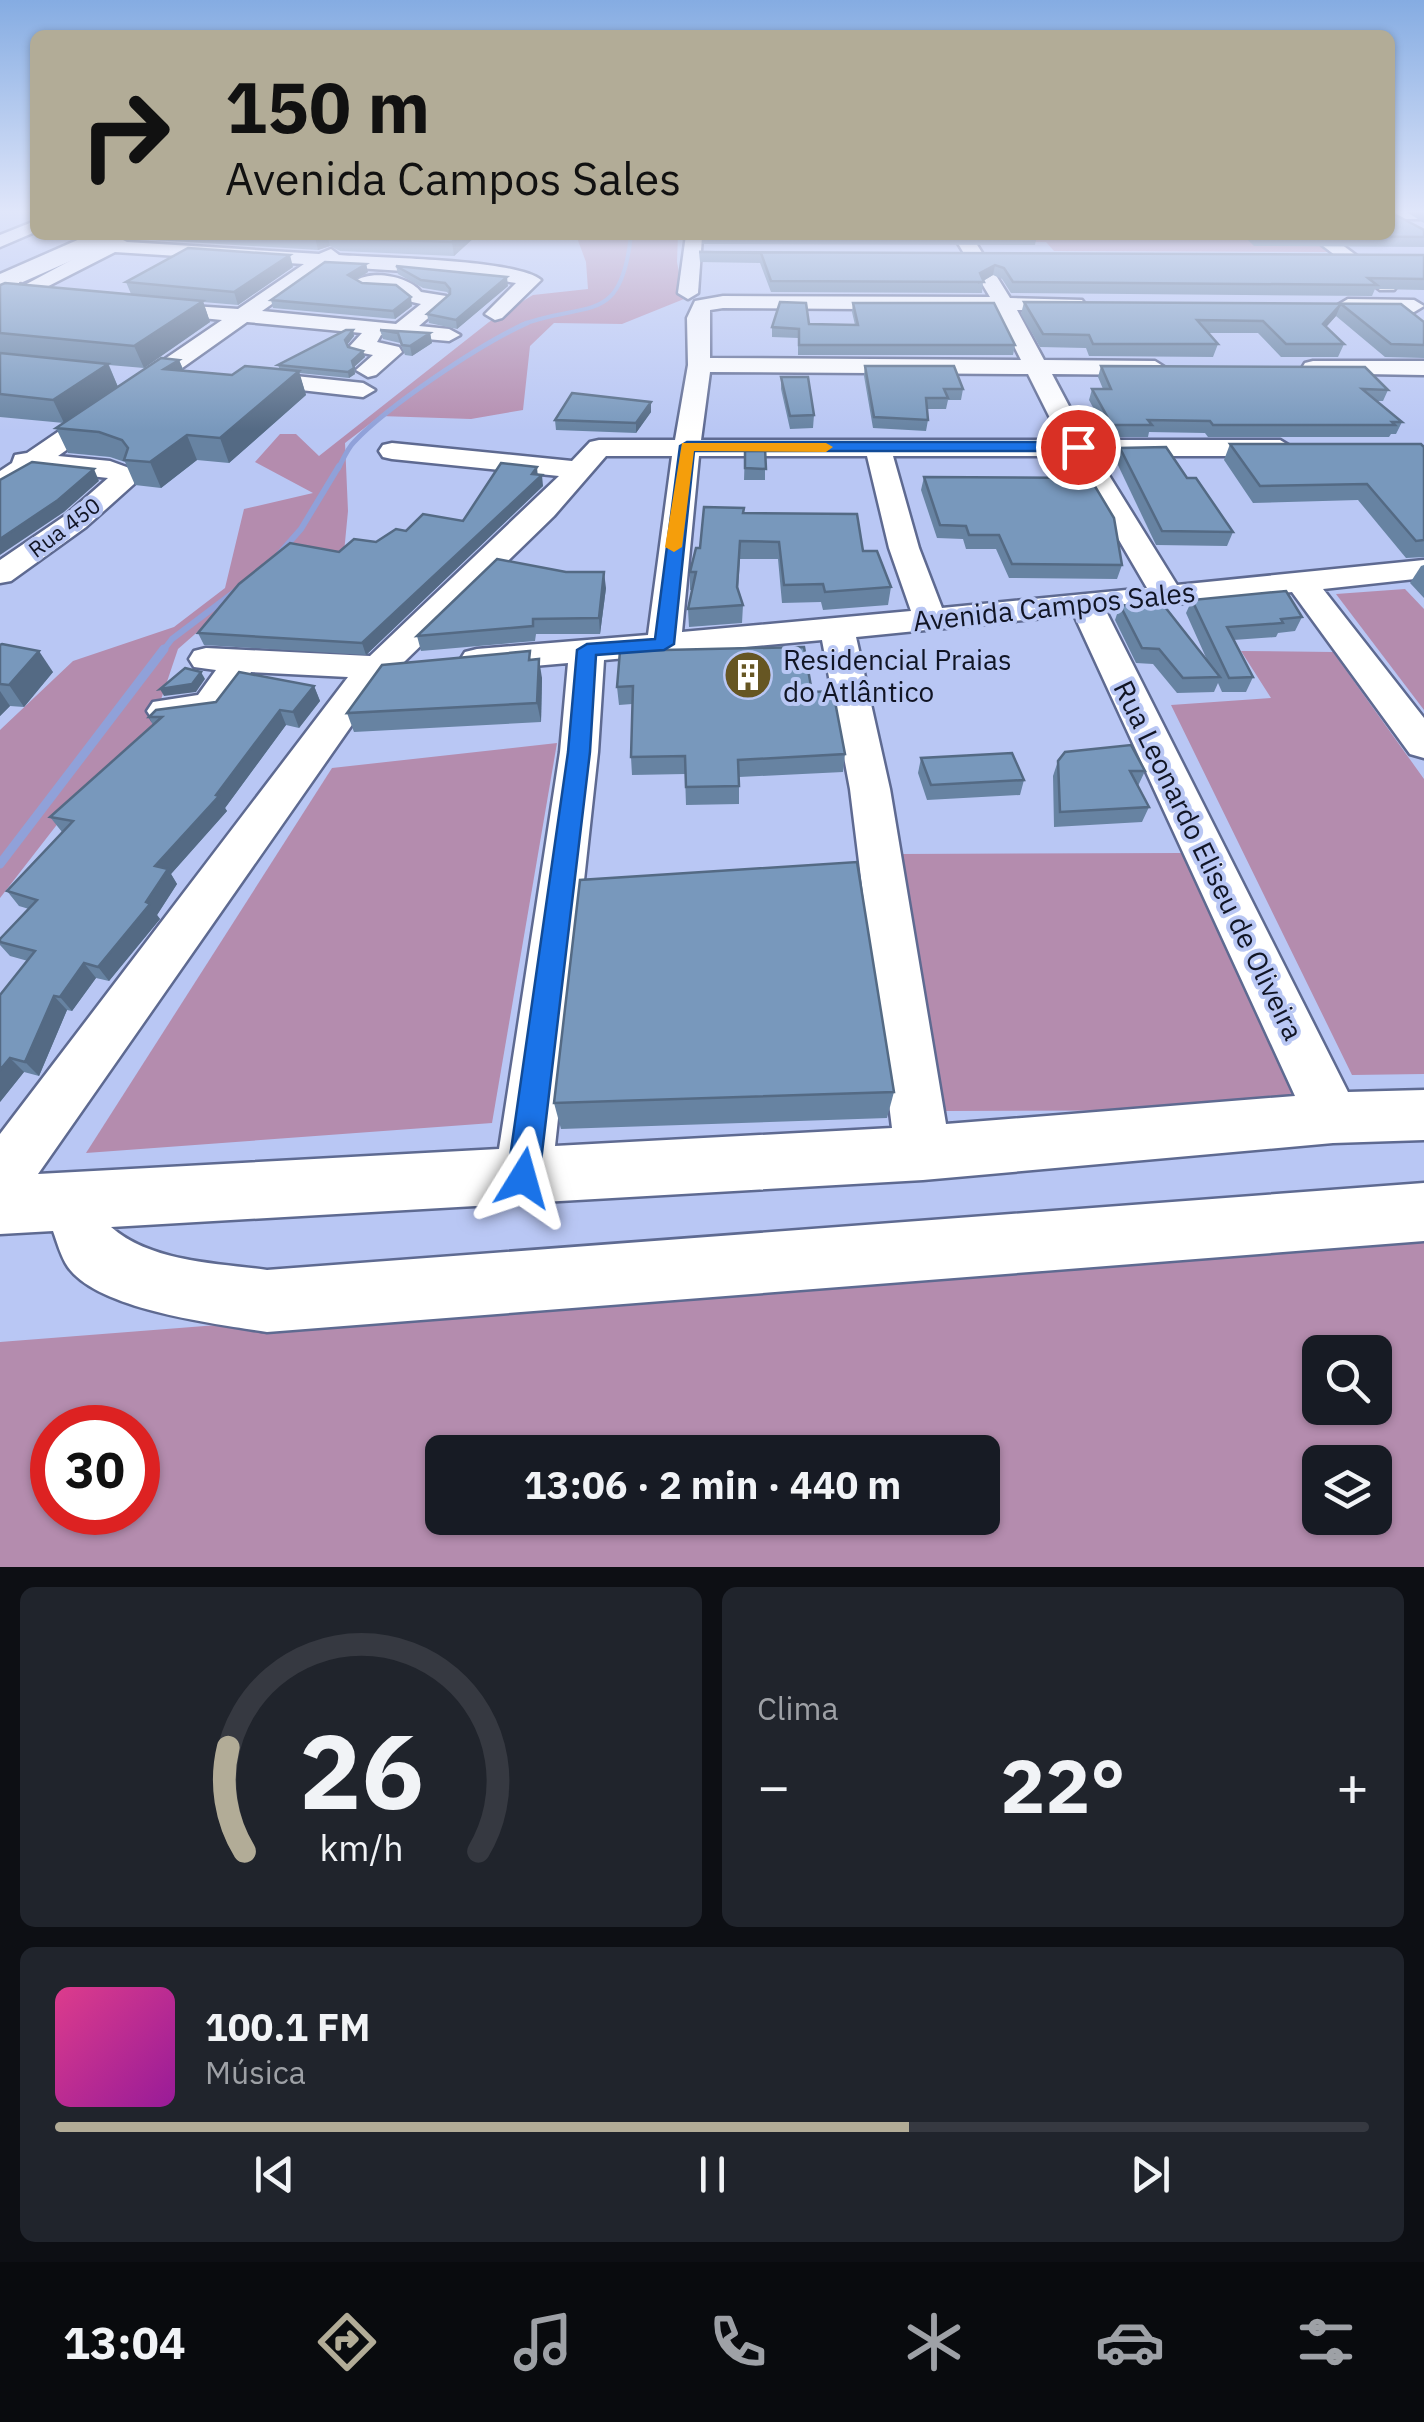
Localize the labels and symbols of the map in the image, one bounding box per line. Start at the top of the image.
pin [1036,405,1121,490]
street label: Rua 450 [22,490,106,564]
street label: Avenida Campos Sales [911,573,1197,639]
place label: Residencial Praias do Atlântico [783,641,1012,710]
building icon: Residencial Praias do Atlântico [722,649,774,701]
street label: Rua Leonardo Eliseu de Oliveira [1106,674,1312,1046]
position arrow [471,1126,575,1230]
speed limit sign: 30 [30,1405,160,1535]

